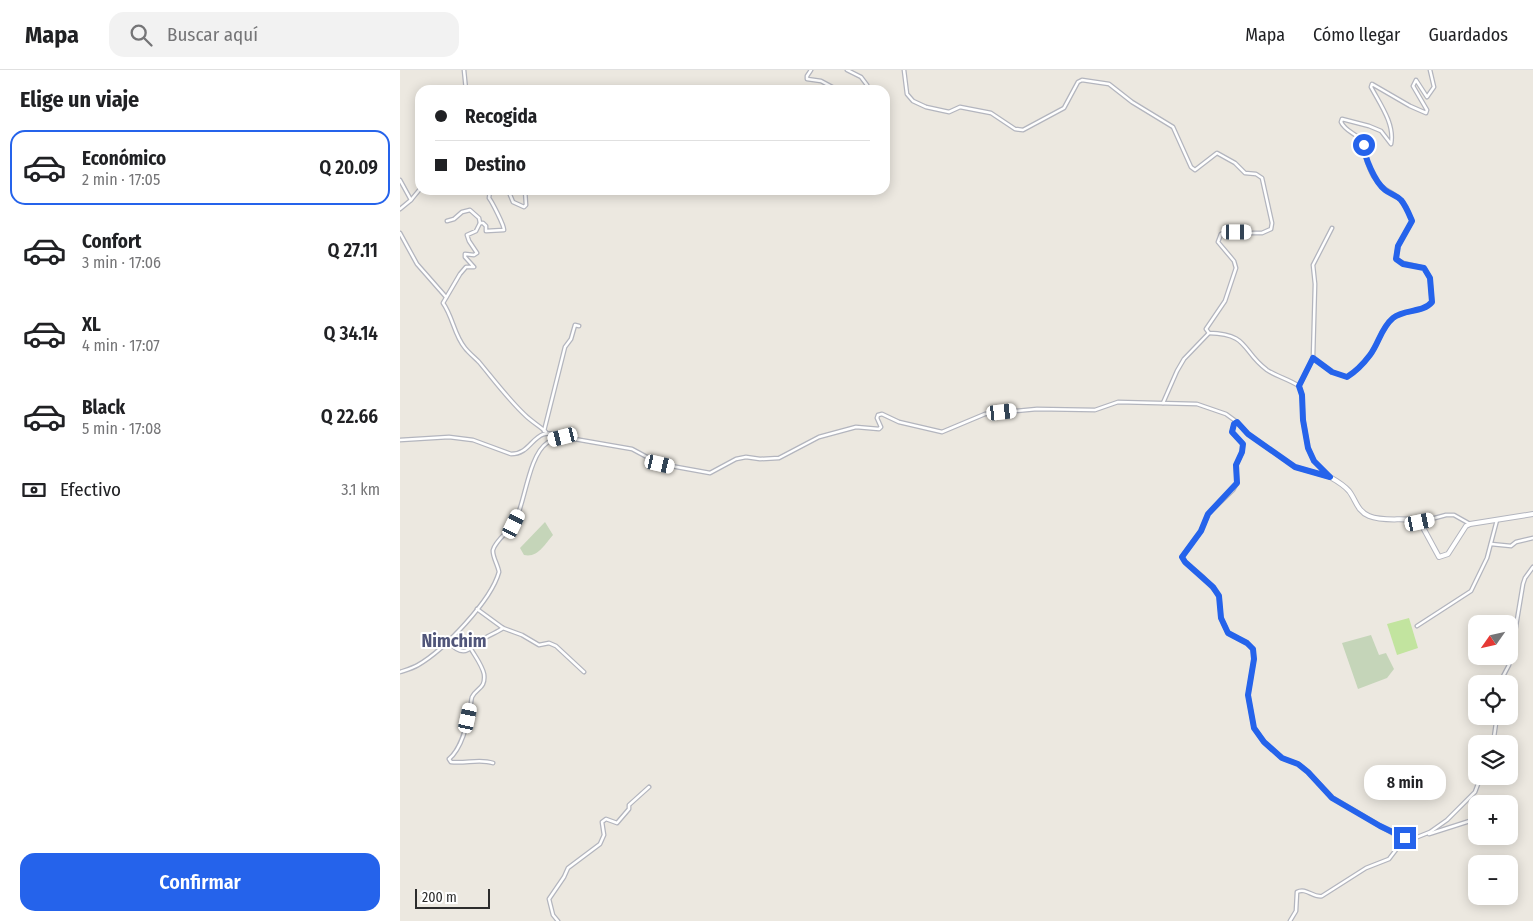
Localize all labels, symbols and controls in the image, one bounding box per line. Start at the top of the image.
search box [109,12,459,57]
text: Mapa [25,21,79,49]
icon: search [127,21,155,49]
text: Buscar aquí [167,23,258,46]
text: Mapa [1245,24,1285,46]
text: Cómo llegar [1313,24,1400,46]
text: Guardados [1428,24,1508,46]
text: Elige un viaje [20,86,139,113]
text: Recogida [465,105,537,128]
route start [1353,134,1375,156]
icon: car [22,145,67,190]
text: Económico [82,147,166,170]
text: Destino [465,153,526,176]
text: Q 20.09 [319,156,378,179]
text: 2 min · 17:05 [82,170,160,189]
car [1222,225,1252,240]
icon: car [22,228,67,273]
text: Confort [82,230,142,253]
text: Q 27.11 [327,239,378,262]
text: 3 min · 17:06 [82,253,161,272]
icon: car [22,311,67,356]
text: XL [82,313,101,336]
text: Q 34.14 [324,322,378,345]
text: 4 min · 17:07 [82,336,160,355]
icon: car [22,394,67,439]
text: Black [82,396,125,419]
car [986,403,1017,421]
text: Q 22.66 [321,405,378,428]
text: 5 min · 17:08 [82,419,161,438]
car [546,426,579,448]
car [643,453,676,475]
icon: cash [20,476,48,504]
text: Efectivo [60,478,121,501]
text: 3.1 km [341,480,380,499]
car [500,507,527,541]
car [1403,512,1436,532]
north arrow [1468,615,1518,665]
map controls [1468,615,1518,905]
district label: Nimchim [422,630,486,652]
button: locate [1468,675,1518,725]
car [457,702,478,734]
button: layers [1468,735,1518,785]
callout: 8 min [1364,766,1446,800]
text: 8 min [1387,773,1423,792]
button: + [1468,795,1518,845]
route end [1394,827,1416,849]
button: Confirmar [20,853,380,911]
button: − [1468,855,1518,905]
scale bar [415,886,490,909]
text: 200 m [422,889,457,906]

